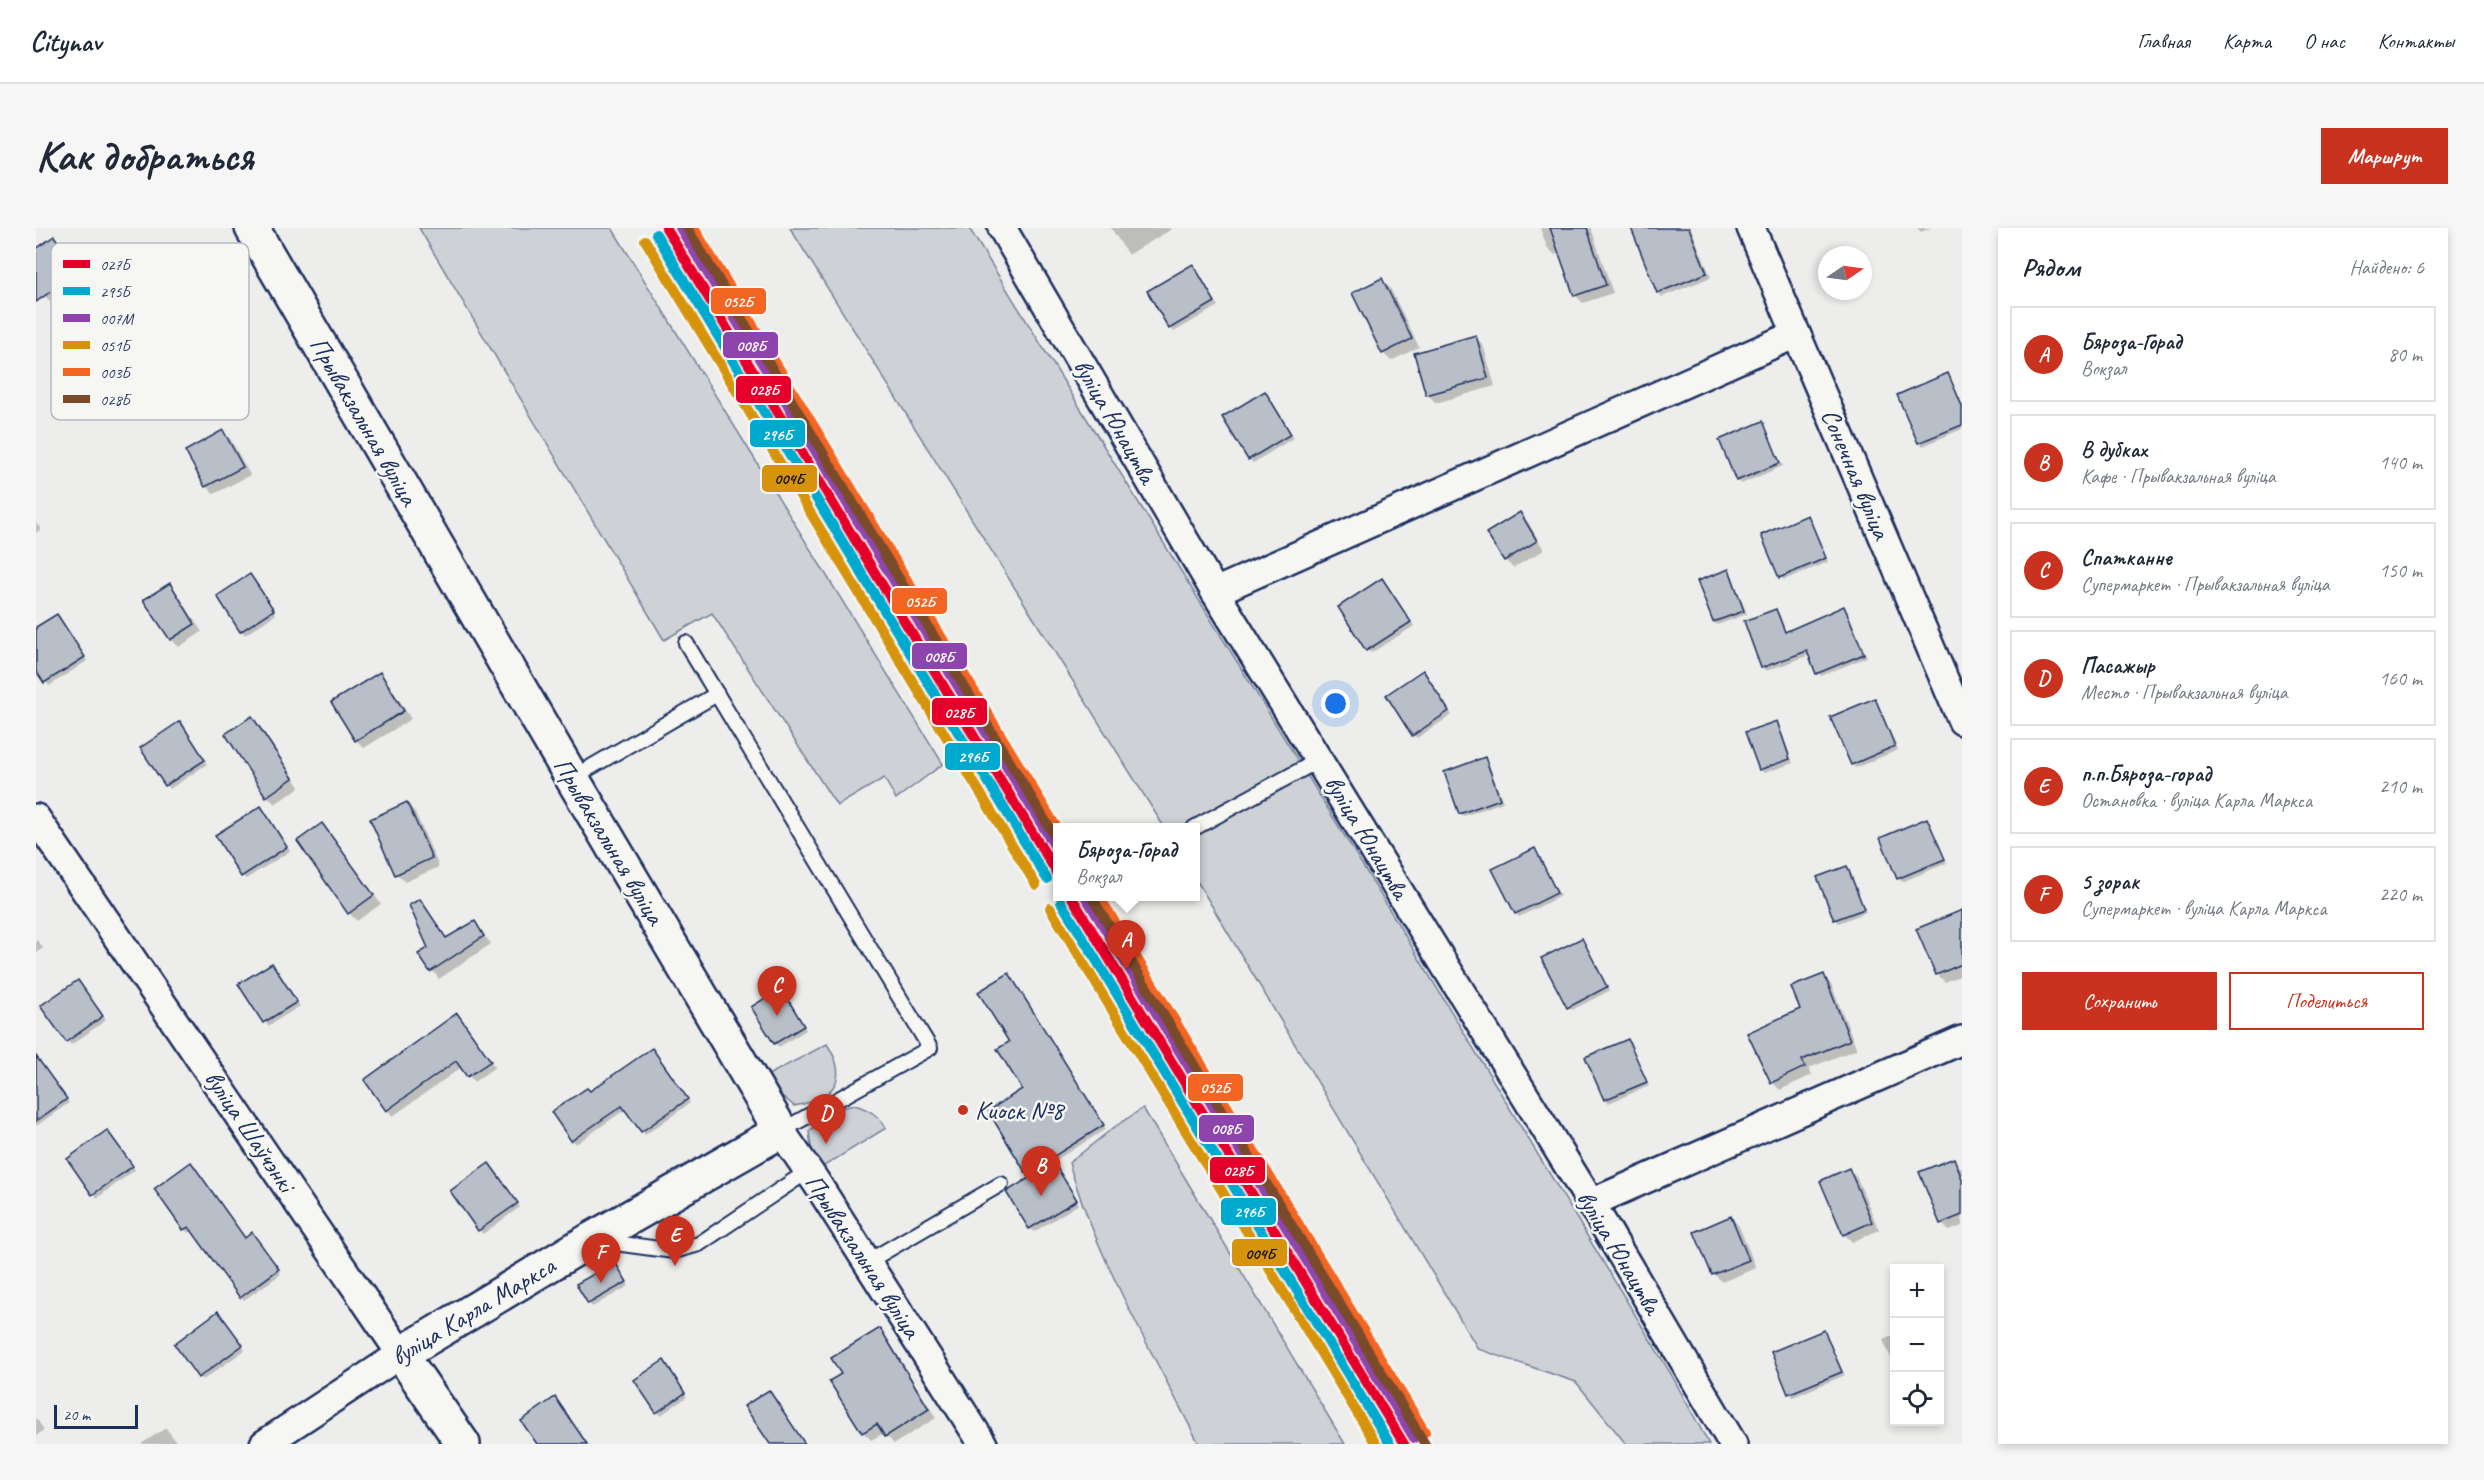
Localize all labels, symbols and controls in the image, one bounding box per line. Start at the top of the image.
text: Citynav [30,24,101,59]
text: Главная [2137,28,2190,54]
text: Карта [2223,28,2271,54]
text: О нас [2304,28,2345,54]
text: Контакты [2378,28,2454,54]
button: Маршрут [2321,128,2448,184]
text: Как добраться [36,130,253,183]
legend [51,243,249,420]
north arrow [1818,246,1872,300]
text: Рядом [2022,251,2080,284]
text: 027Б [100,255,133,275]
text: Найдено: 6 [2349,255,2424,280]
text: 295Б [100,282,133,302]
line badge: 052Б [710,287,767,315]
text: 052Б [723,292,755,312]
text: 007М [100,309,135,329]
text: Бяроза-Горад [2081,328,2182,356]
street label: Прывакзальная вуліца [302,331,426,513]
line badge: 008Б [722,331,779,359]
text: 051Б [100,336,133,356]
text: 008Б [736,336,769,356]
text: A [2038,342,2049,367]
text: 80 m [2388,342,2422,367]
street label: вуліца Юнацтва [1066,353,1165,491]
text: Вокзал [2081,356,2126,381]
text: 003Б [100,363,133,383]
line badge: 028Б [735,375,792,404]
text: 028Б [749,380,782,400]
text: 028Б [100,390,133,410]
street label: Сонечная вуліца [1814,404,1899,546]
line badge: 296Б [749,419,806,448]
text: 296Б [762,425,795,445]
text: В дубках [2081,436,2147,464]
text: B [2038,450,2049,475]
text: 140 m [2379,450,2422,475]
line badge: 004Б [761,464,818,493]
text: Кафе · Прывакзальная вуліца [2081,464,2275,489]
text: 004Б [774,469,807,489]
text: Спатканне [2081,544,2172,572]
text: C [2039,558,2048,583]
text: 150 m [2379,558,2422,583]
text: Супермаркет · Прывакзальная вуліца [2081,572,2329,597]
line badge: 052Б [891,587,948,615]
text: 052Б [905,592,937,612]
line badge: 008Б [911,642,968,670]
text: 008Б [924,647,957,667]
text: Пасажыр [2081,652,2154,680]
text: D [2038,666,2049,691]
text: 160 m [2379,666,2422,691]
text: Место · Прывакзальная вуліца [2081,680,2287,705]
your location [1321,689,1350,718]
line badge: 028Б [931,697,988,726]
text: 028Б [944,703,977,723]
line badge: 296Б [944,742,1001,771]
text: 296Б [958,747,991,767]
street label: Прывакзальная вуліца [546,751,673,932]
text: п.п.Бяроза-горад [2081,760,2211,788]
street label: вуліца Юнацтва [1317,769,1418,907]
text: E [2038,774,2049,799]
text: 210 m [2379,774,2422,799]
text: Остановка · вуліца Карла Маркса [2081,788,2312,813]
popup [1053,823,1200,901]
text: Бяроза-Горад [1076,836,1177,864]
text: Вокзал [1076,864,1121,889]
text: 5 зорак [2081,868,2139,896]
text: F [2039,882,2048,907]
text: 220 m [2379,882,2422,907]
text: Супермаркет · вуліца Карла Маркса [2081,896,2326,921]
pin: A [1106,920,1146,970]
pin: C [758,966,796,1016]
button: Сохранить [2022,972,2217,1030]
button: Поделиться [2229,972,2424,1030]
street label: вуліца Шаўчэнкі [197,1064,305,1201]
line badge: 052Б [1187,1073,1244,1102]
text: 052Б [1200,1078,1232,1098]
pin: D [806,1094,846,1144]
place label: Киоск №8 [975,1094,1066,1127]
marker: Киоск №8 [956,1103,970,1117]
line badge: 008Б [1198,1114,1255,1143]
text: 008Б [1211,1119,1244,1139]
pin: B [1022,1146,1060,1196]
line badge: 028Б [1209,1156,1266,1184]
text: 028Б [1223,1161,1256,1181]
street label: Прывакзальная вуліца [798,1168,929,1346]
street label: вуліца Юнацтва [1569,1184,1670,1322]
line badge: 296Б [1220,1197,1277,1226]
text: 296Б [1234,1202,1267,1222]
pin: E [656,1216,694,1266]
pin: F [582,1234,620,1283]
line badge: 004Б [1231,1238,1288,1267]
text: 004Б [1245,1244,1278,1264]
street label: вуліца Карла Маркса [385,1248,562,1373]
map controls [1890,1264,1944,1426]
button: + [1890,1264,1944,1318]
button: − [1890,1318,1944,1372]
button: locate [1890,1372,1944,1426]
scale bar [54,1402,138,1430]
text: 20 m [63,1405,90,1425]

